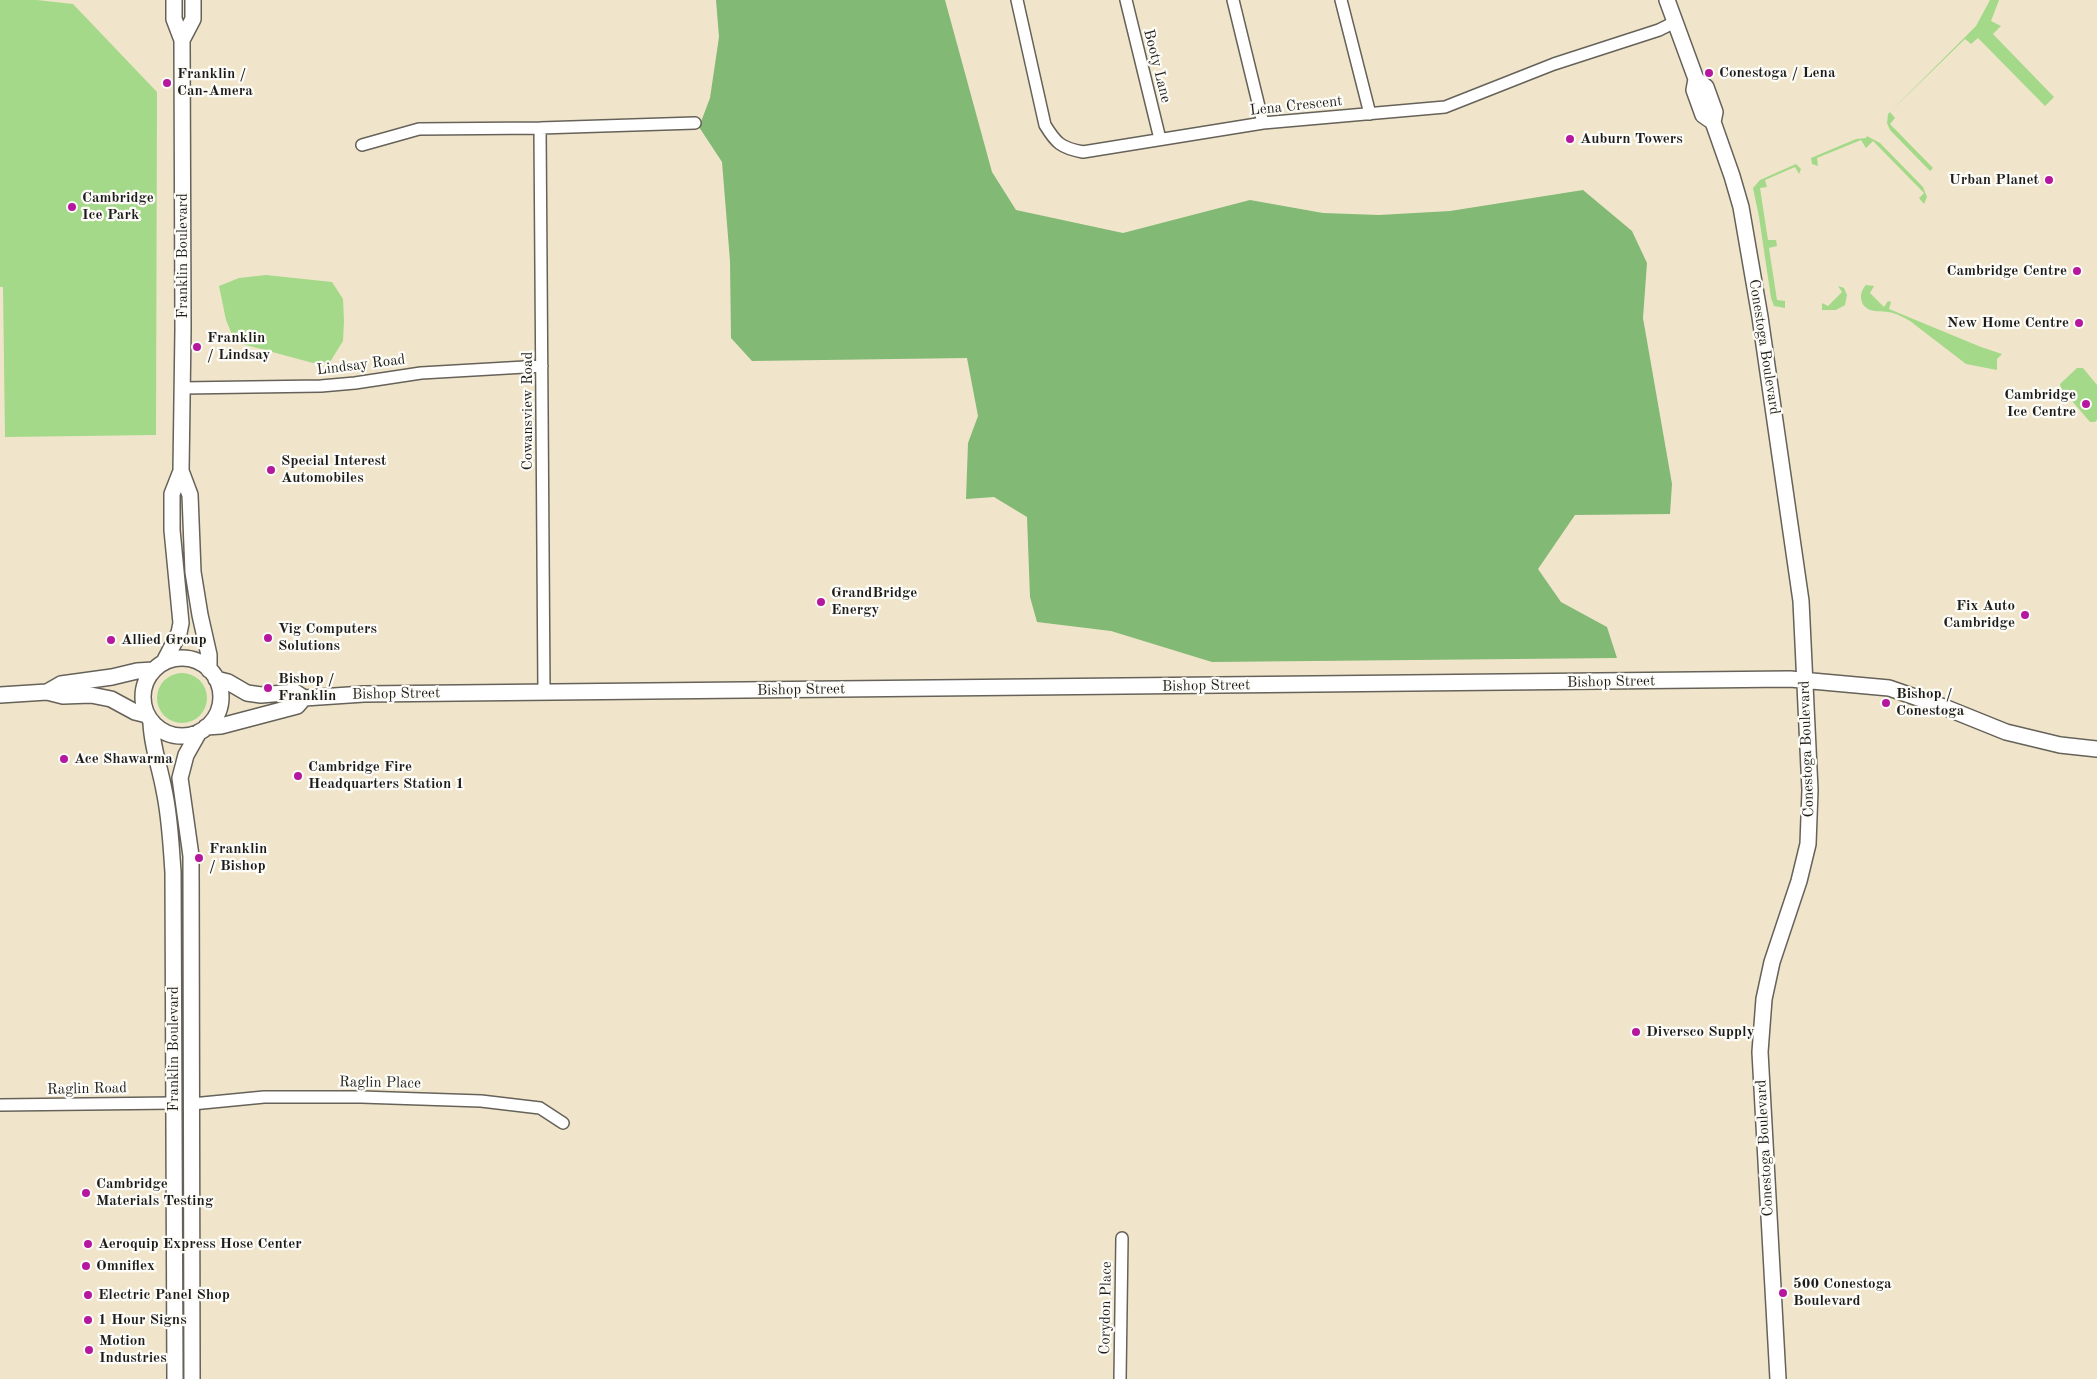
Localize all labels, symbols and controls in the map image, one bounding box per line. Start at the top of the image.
street label: Booty Lane [1139,27,1175,105]
place label: Conestoga / Lena [1719,64,1836,82]
place label: Franklin / Can-Amera [177,65,253,100]
marker: Conestoga / Lena [1703,67,1715,79]
marker: Franklin / Can-Amera [161,77,173,89]
street label: Lena Crescent [1249,92,1343,120]
place label: Auburn Towers [1580,130,1683,148]
marker: Auburn Towers [1564,133,1576,145]
place label: Urban Planet [1949,171,2039,189]
marker: Urban Planet [2043,174,2055,186]
place label: Cambridge Ice Park [82,189,154,224]
street label: Franklin Boulevard [174,193,192,319]
marker: Cambridge Ice Park [66,201,78,213]
place label: Cambridge Centre [1947,262,2067,280]
marker: Cambridge Centre [2071,265,2083,277]
street label: Conestoga Boulevard [1744,278,1784,416]
place label: New Home Centre [1947,314,2069,332]
marker: New Home Centre [2073,317,2085,329]
place label: Franklin / Lindsay [207,329,270,364]
marker: Franklin / Lindsay [191,341,203,353]
street label: Lindsay Road [316,351,406,379]
street label: Cowansview Road [519,352,537,470]
place label: Cambridge Ice Centre [2004,386,2076,421]
marker: Cambridge Ice Centre [2080,398,2092,410]
place label: Special Interest Automobiles [281,452,386,487]
marker: Special Interest Automobiles [265,464,277,476]
place label: GrandBridge Energy [831,584,917,619]
marker: GrandBridge Energy [815,596,827,608]
place label: Fix Auto Cambridge [1943,597,2015,632]
marker: Fix Auto Cambridge [2019,609,2031,621]
place label: Vig Computers Solutions [278,620,377,655]
place label: Allied Group [121,631,207,649]
marker: Vig Computers Solutions [262,632,274,644]
marker: Allied Group [105,634,117,646]
place label: Bishop / Franklin [278,670,336,705]
street label: Bishop Street [1567,672,1655,692]
street label: Bishop Street [1162,676,1250,696]
street label: Bishop Street [757,680,845,700]
street label: Conestoga Boulevard [1796,680,1818,818]
marker: Bishop / Franklin [262,682,274,694]
street label: Bishop Street [352,684,440,704]
place label: Bishop / Conestoga [1896,685,1964,720]
marker: Bishop / Conestoga [1880,697,1892,709]
place label: Ace Shawarma [74,750,173,768]
marker: Ace Shawarma [58,753,70,765]
place label: Cambridge Fire Headquarters Station 1 [308,758,464,793]
marker: Cambridge Fire Headquarters Station 1 [292,770,304,782]
place label: Franklin / Bishop [209,840,267,875]
marker: Franklin / Bishop [193,852,205,864]
street label: Franklin Boulevard [165,986,183,1112]
place label: Diversco Supply [1646,1023,1755,1041]
marker: Diversco Supply [1630,1026,1642,1038]
street label: Raglin Place [339,1073,421,1093]
street label: Raglin Road [47,1079,127,1099]
street label: Conestoga Boulevard [1752,1079,1778,1217]
place label: Cambridge Materials Testing [96,1175,213,1210]
marker: Cambridge Materials Testing [80,1187,92,1199]
place label: Aeroquip Express Hose Center [98,1235,302,1253]
marker: Aeroquip Express Hose Center [82,1238,94,1250]
place label: Omniflex [96,1257,155,1275]
marker: Omniflex [80,1260,92,1272]
street label: Corydon Place [1096,1261,1116,1355]
place label: 500 Conestoga Boulevard [1793,1275,1892,1310]
place label: Electric Panel Shop [98,1286,230,1304]
marker: 500 Conestoga Boulevard [1777,1287,1789,1299]
marker: Electric Panel Shop [82,1289,94,1301]
place label: 1 Hour Signs [98,1311,187,1329]
marker: 1 Hour Signs [82,1314,94,1326]
place label: Motion Industries [99,1332,167,1367]
marker: Motion Industries [83,1344,95,1356]

